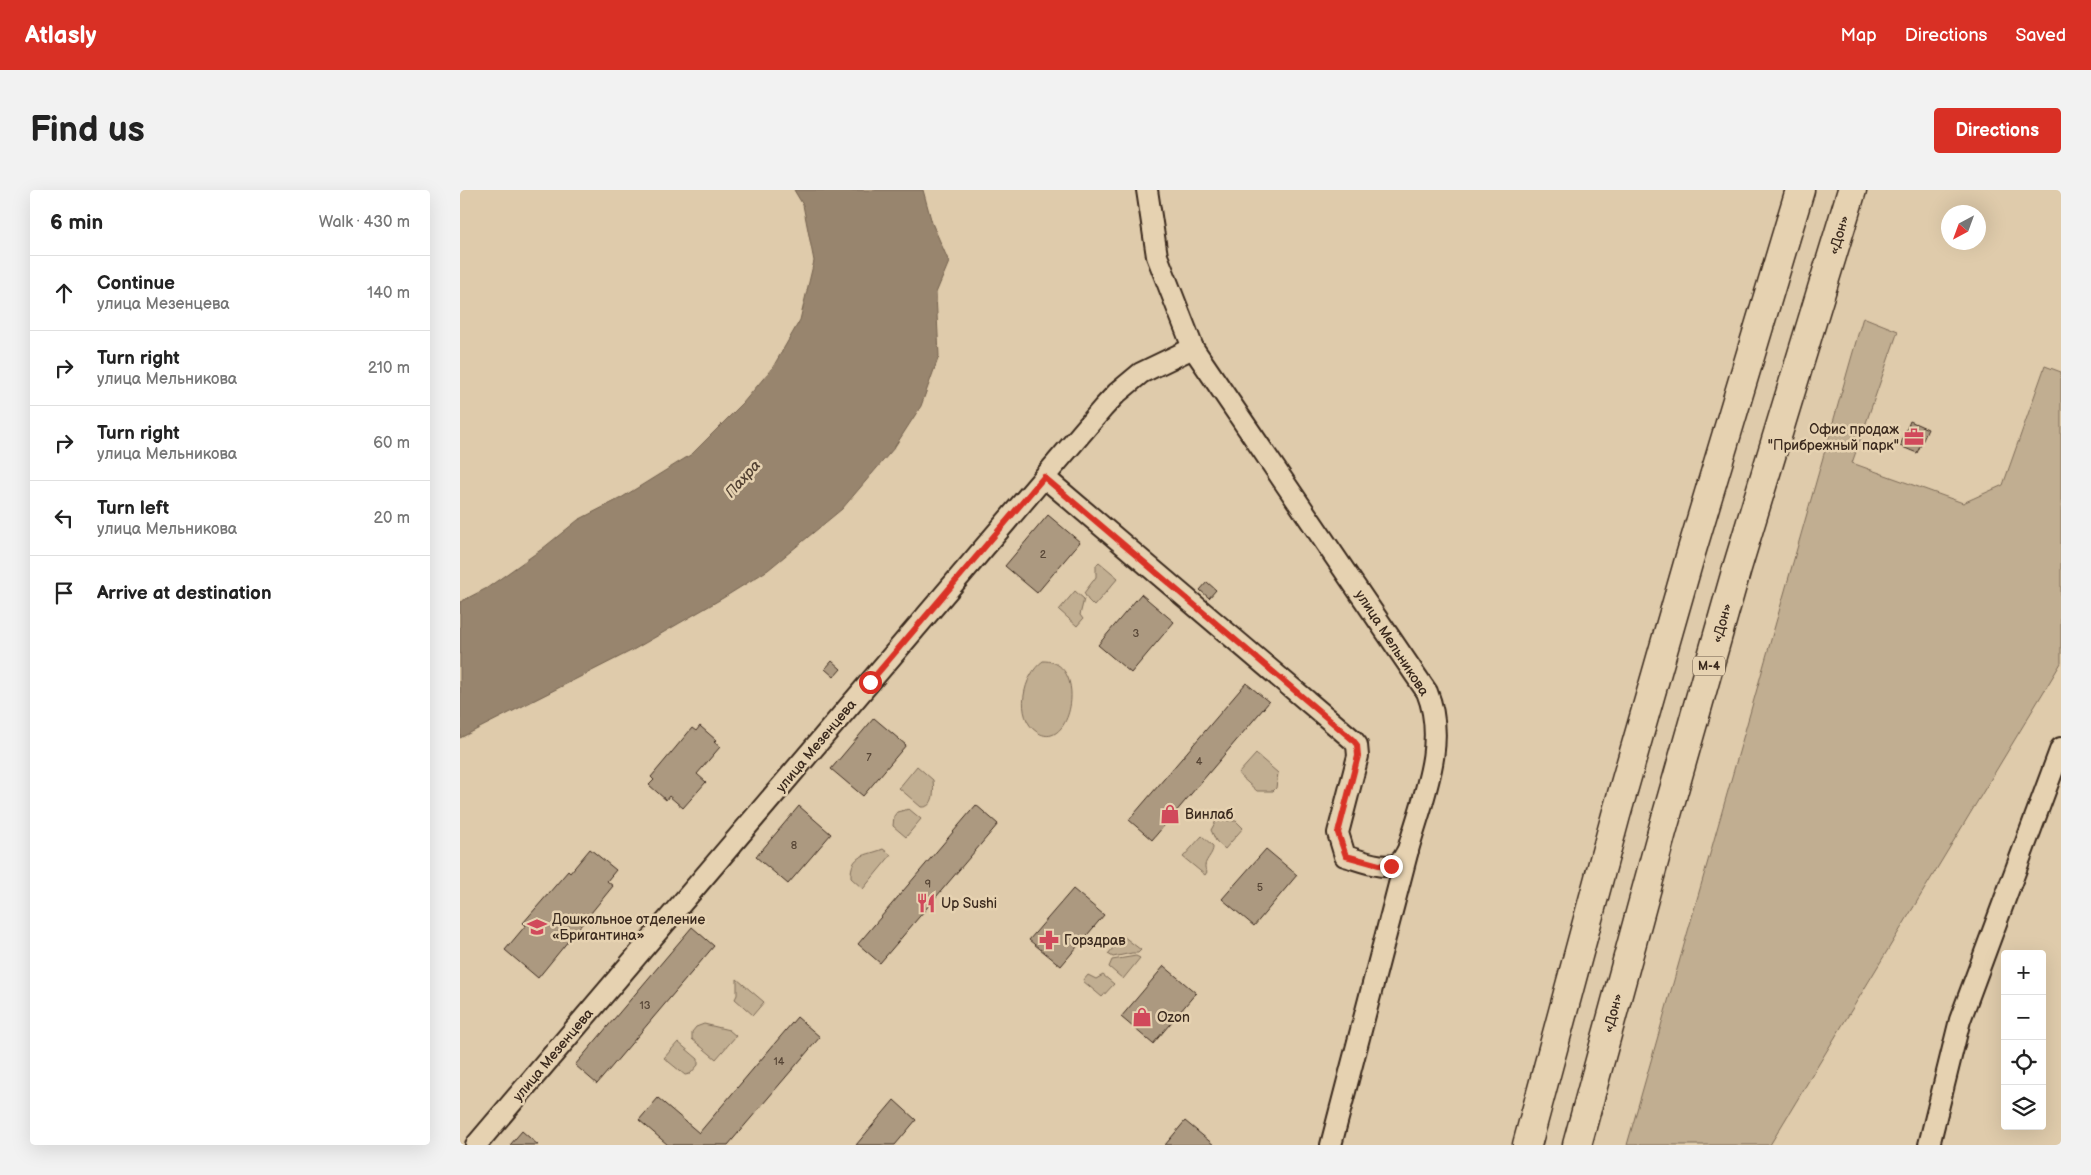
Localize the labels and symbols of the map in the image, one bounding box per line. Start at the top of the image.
north arrow [1941,205,1986,250]
street label: «Дон» [1825,213,1853,257]
place label: Офис продаж "Прибрежный парк" [1768,421,1899,454]
office icon: Офис продаж "Прибрежный парк" [1903,426,1925,448]
water label: Пахра [721,456,765,502]
house number: 2 [1040,548,1047,561]
street label: улица Мельникова [1351,587,1433,700]
street label: «Дон» [1708,601,1736,645]
house number: 3 [1133,627,1140,640]
road number: М-4 [1693,656,1725,676]
route start [859,671,882,694]
street label: улица Мезенцева [772,696,860,796]
house number: 7 [866,751,872,764]
house number: 4 [1196,755,1203,768]
shop icon: Винлаб [1159,803,1181,825]
place label: Винлаб [1185,806,1234,823]
house number: 8 [791,839,797,852]
route end [1380,855,1403,878]
house number: 9 [925,878,931,891]
house number: 5 [1257,881,1263,894]
restaurant icon: Up Sushi [915,892,937,914]
place label: Up Sushi [941,895,997,912]
place label: Дошкольное отделение «Бригантина» [552,911,705,944]
school or university icon: Дошкольное отделение «Бригантина» [526,916,548,938]
pharmacy icon: Горздрав [1038,929,1060,951]
place label: Горздрав [1064,932,1126,949]
street label: «Дон» [1600,991,1626,1035]
house number: 13 [639,999,651,1012]
street label: улица Мезенцева [509,1005,597,1105]
shop icon: Ozon [1131,1006,1153,1028]
place label: Ozon [1157,1009,1190,1026]
house number: 14 [774,1055,785,1068]

